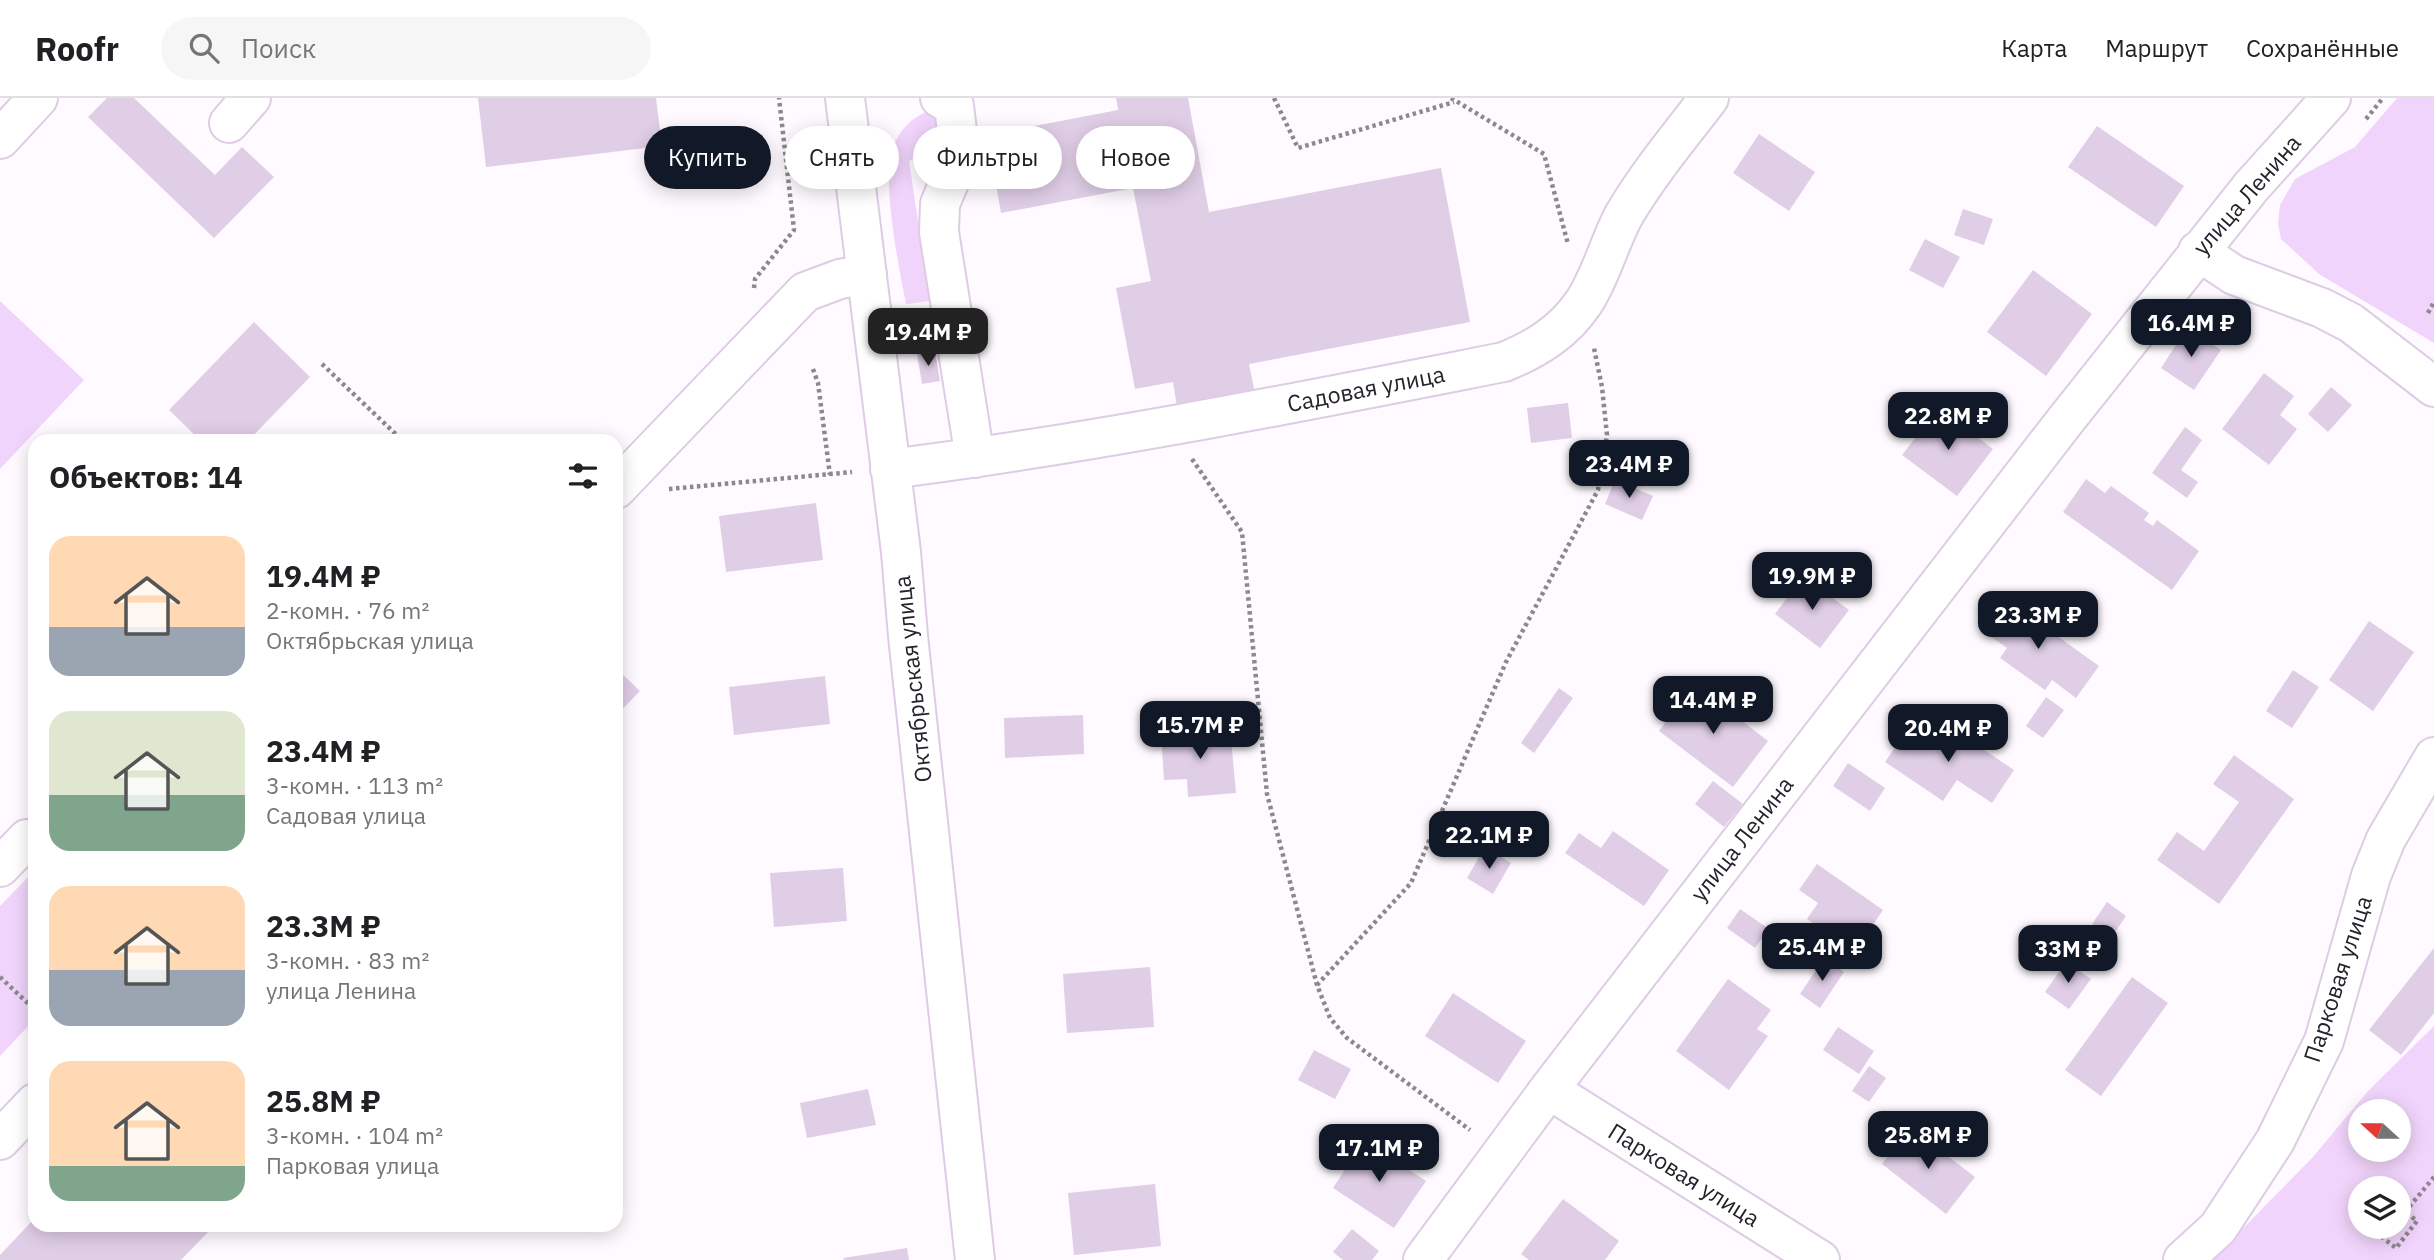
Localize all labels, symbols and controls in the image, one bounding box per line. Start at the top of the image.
search box [161,17,651,80]
text: Roofr [35,27,119,70]
icon: search [185,29,223,67]
text: Поиск [241,31,316,65]
text: Карта [2001,32,2067,64]
text: Маршрут [2105,32,2208,64]
text: Сохранённые [2246,32,2399,64]
chip: Купить [644,126,771,189]
chip: Снять [785,126,899,189]
chip: Фильтры [913,126,1062,189]
chip: Новое [1076,126,1195,189]
street label: улица Ленина [2186,128,2307,261]
pin: 16.4M ₽ [2126,300,2256,359]
text: 16.4M ₽ [2147,307,2235,337]
pin: 19.4M ₽ [863,308,993,368]
text: 19.4M ₽ [884,316,972,346]
street label: Садовая улица [1284,358,1447,418]
pin: 22.8M ₽ [1883,392,2013,452]
text: 22.8M ₽ [1904,400,1992,430]
pin: 23.4M ₽ [1564,440,1694,500]
text: 23.4M ₽ [1585,448,1673,478]
text: Объектов: 14 [49,457,243,496]
icon: filters [564,457,602,495]
pin: 19.9M ₽ [1747,552,1877,612]
text: 19.4M ₽ [266,556,381,595]
text: 19.9M ₽ [1768,560,1856,590]
icon: home [105,564,189,648]
street label: Октябрьская улица [886,574,938,784]
pin: 23.3M ₽ [1973,592,2103,651]
text: 2-комн. · 76 m² [266,595,429,625]
text: 23.3M ₽ [1994,599,2082,629]
text: Октябрьская улица [266,625,474,655]
pin: 14.4M ₽ [1648,676,1778,736]
text: 14.4M ₽ [1669,684,1757,714]
pin: 15.7M ₽ [1135,702,1265,761]
pin: 20.4M ₽ [1883,704,2013,764]
text: 15.7M ₽ [1156,709,1244,739]
text: 20.4M ₽ [1904,712,1992,742]
text: 23.4M ₽ [266,731,381,770]
icon: home [105,739,189,823]
text: 3-комн. · 113 m² [266,770,443,800]
street label: улица Ленина [1683,770,1799,907]
text: Садовая улица [266,800,426,830]
pin: 22.1M ₽ [1424,812,1554,871]
text: 22.1M ₽ [1445,819,1533,849]
street label: Парковая улица [2296,892,2378,1066]
text: 23.3M ₽ [266,906,381,945]
icon: home [105,914,189,998]
pin: 25.4M ₽ [1757,924,1887,983]
pin: 33M ₽ [2019,926,2117,985]
text: 25.4M ₽ [1778,931,1866,961]
text: 33M ₽ [2034,933,2102,963]
text: 3-комн. · 83 m² [266,945,429,975]
text: улица Ленина [266,975,416,1005]
text: 25.8M ₽ [266,1081,381,1120]
icon: home [105,1089,189,1173]
north arrow [2348,1099,2412,1162]
map controls [2348,1099,2411,1239]
pin: 25.8M ₽ [1863,1112,1993,1171]
street label: Парковая улица [1603,1116,1766,1233]
text: 25.8M ₽ [1884,1119,1972,1149]
text: 3-комн. · 104 m² [266,1120,443,1150]
pin: 17.1M ₽ [1314,1124,1444,1184]
text: 17.1M ₽ [1335,1132,1423,1162]
text: Парковая улица [266,1150,439,1180]
button: layers [2348,1176,2411,1239]

